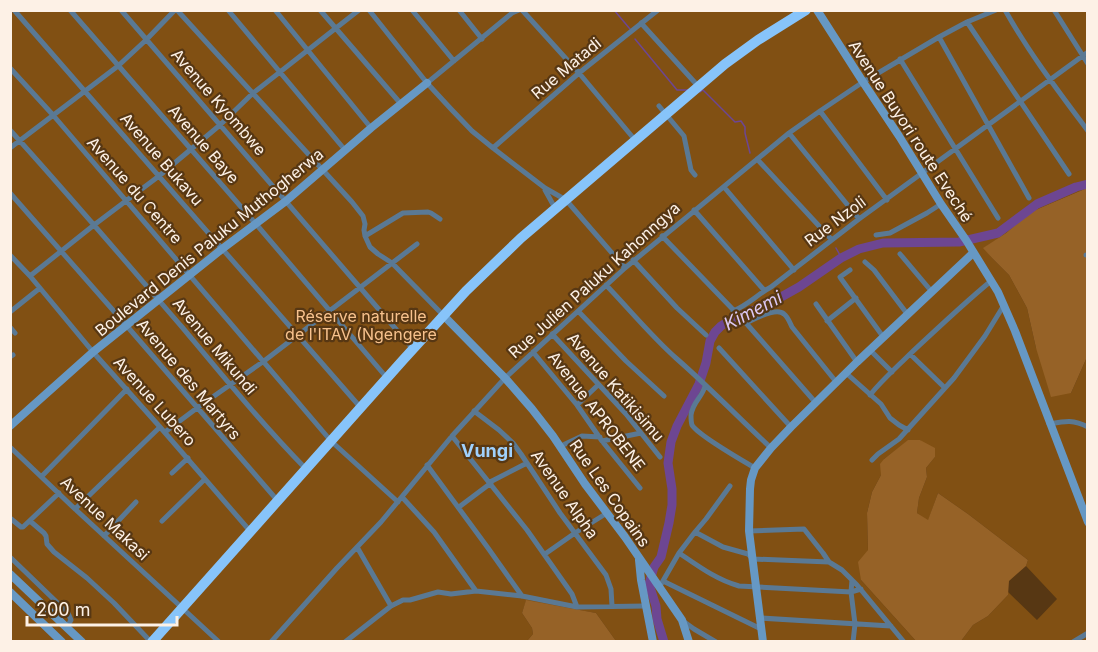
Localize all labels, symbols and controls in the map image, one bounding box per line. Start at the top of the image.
street label: Rue Matadi [527,33,605,103]
street label: Avenue Buyori route Eveché [845,36,977,226]
street label: Avenue Kyombwe [167,45,271,159]
street label: Avenue Baye [164,100,244,188]
street label: Avenue Bukavu [116,108,208,210]
street label: Avenue du Centre [83,132,187,248]
street label: Boulevard Denis Paluku Muthogherwa [91,144,327,340]
street label: Rue Nzoli [800,191,870,251]
street label: Rue Julien Paluku Kahonngya [504,198,684,362]
water label: Kimemi [720,286,786,335]
street label: Avenue Mikundi [169,293,261,399]
park label: Réserve naturelle de l'ITAV (Ngengere [285,306,437,344]
street label: Avenue des Martyrs [133,315,245,443]
street label: Avenue Katikisimu [563,328,669,446]
street label: Avenue APROBENE [544,347,650,475]
street label: Avenue Lubero [110,352,200,450]
street label: Rue Les Copains [565,435,655,551]
district label: Vungi [461,440,513,461]
street label: Avenue Alpha [527,446,603,542]
street label: Avenue Makasi [56,472,154,564]
scale bar [27,589,177,627]
text: 200 m [36,599,91,620]

